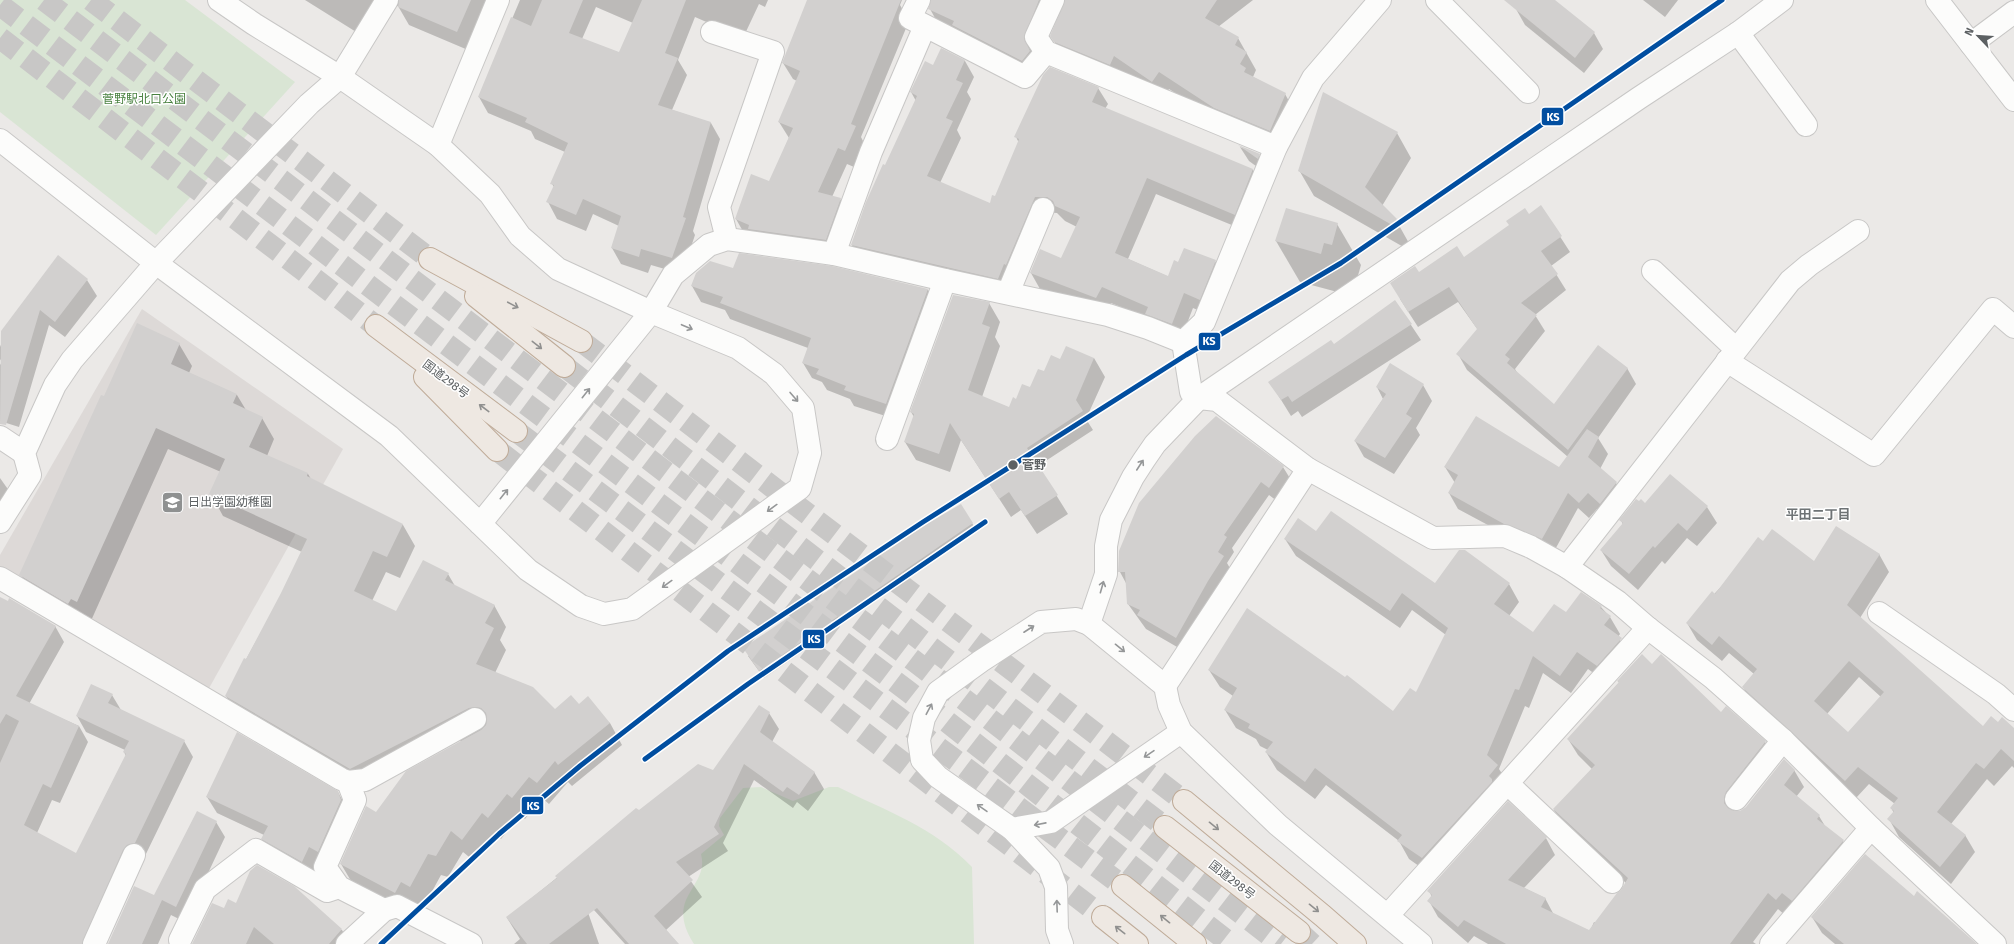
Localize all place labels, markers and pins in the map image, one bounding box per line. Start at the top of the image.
marker: 菅野 [1006,458,1020,472]
place label: 菅野 [1022,458,1046,472]
school or university icon: 日出学園幼稚園 [159,489,185,515]
place label: 日出学園幼稚園 [188,495,272,509]

